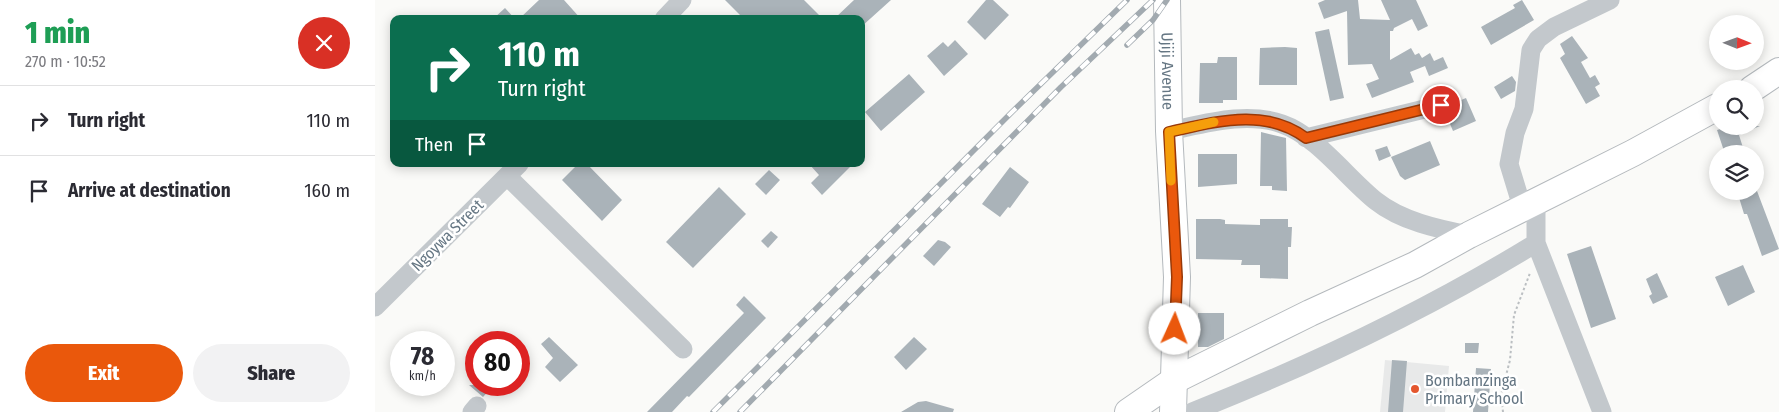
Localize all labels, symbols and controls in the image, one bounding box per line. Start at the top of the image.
text: 1 min [25,15,90,51]
north arrow [1709,15,1764,70]
map controls [1709,15,1764,200]
button: close [298,17,350,69]
street label: Ujiji Avenue [1157,32,1178,110]
text: 110 m [498,33,580,75]
icon: right [415,35,480,100]
text: 270 m · 10:52 [25,52,106,71]
text: Turn right [498,75,586,102]
button: search [1709,80,1764,135]
pin [1420,84,1462,126]
icon: arrive [1427,91,1455,119]
icon: right [25,107,53,135]
text: Turn right [68,109,145,132]
text: 110 m [306,109,350,132]
icon: arrive [463,130,491,158]
text: Then [415,133,453,156]
button: layers [1709,145,1764,200]
icon: arrive [25,177,53,205]
text: Arrive at destination [68,179,231,202]
text: 160 m [304,179,350,202]
street label: Ngoywa Street [408,195,488,275]
position arrow [1148,302,1200,354]
speed limit sign: 80 [465,331,530,396]
text: 78 [411,342,434,372]
button: Exit [25,344,183,402]
button: Share [193,344,350,402]
text: km/h [409,369,436,383]
place label: Bombamzinga Primary School [1425,371,1524,408]
marker: Bombamzinga Primary School [1409,383,1421,395]

